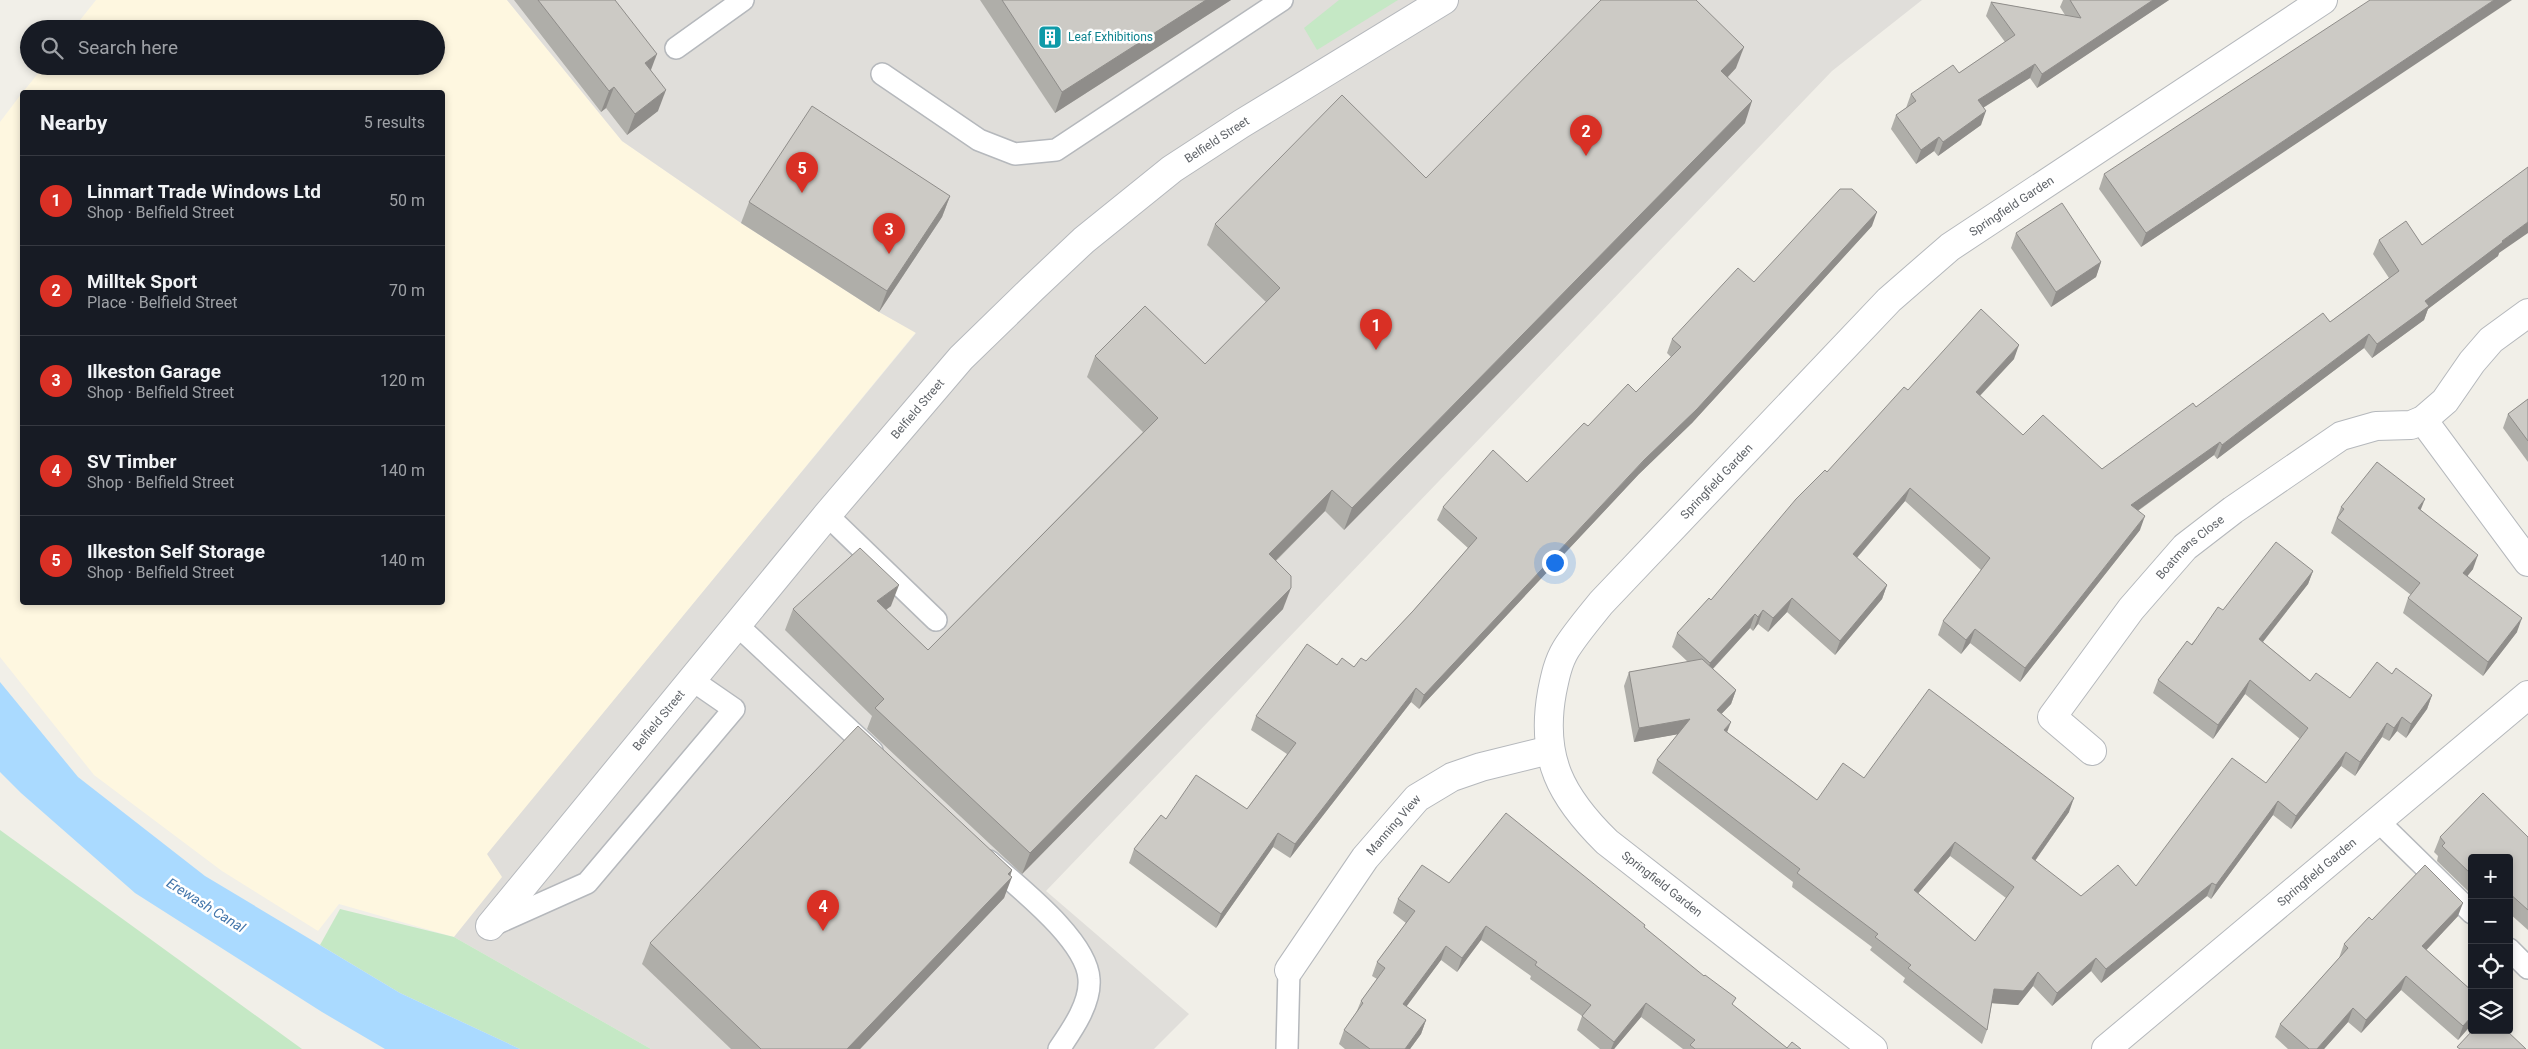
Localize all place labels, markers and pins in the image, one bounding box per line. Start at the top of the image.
building icon: Leaf Exhibitions [1037,24,1063,50]
place label: Leaf Exhibitions [1068,30,1153,44]
pin: 2 [1570,115,1602,156]
pin: 5 [786,152,818,193]
pin: 3 [873,213,905,254]
pin: 1 [1360,309,1392,350]
pin: 4 [807,890,839,931]

